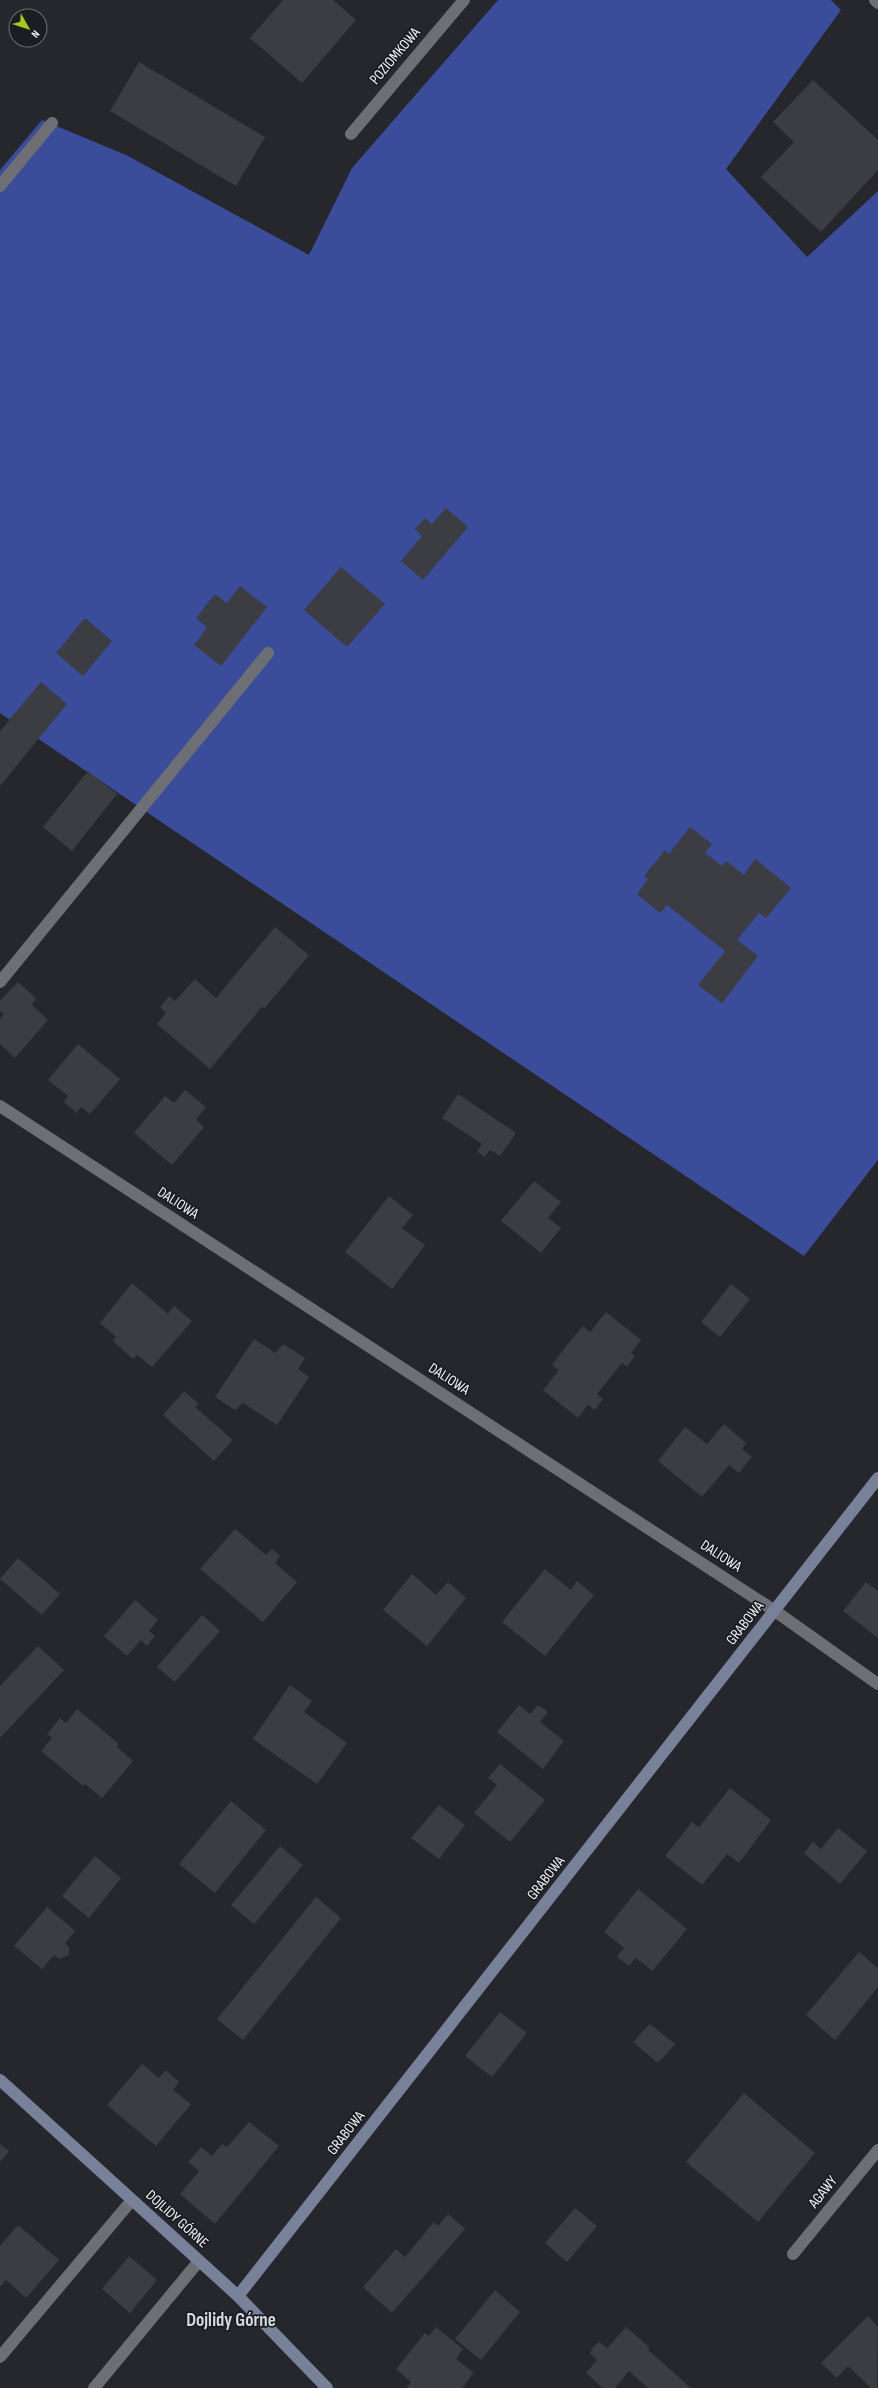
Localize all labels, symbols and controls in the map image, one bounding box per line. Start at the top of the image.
north arrow [8,8,48,48]
street label: POZIOMKOWA [366,23,425,88]
text: N [28,28,42,40]
street label: DALIOWA [154,1183,203,1224]
street label: DALIOWA [425,1359,474,1400]
street label: DALIOWA [697,1536,746,1577]
street label: GRABOWA [722,1597,768,1649]
street label: GRABOWA [523,1852,569,1904]
street label: GRABOWA [323,2107,369,2159]
street label: AGAWY [804,2171,842,2213]
street label: DOJLIDY GÓRNE [142,2186,212,2252]
district label: Dojlidy Górne [186,2309,276,2332]

